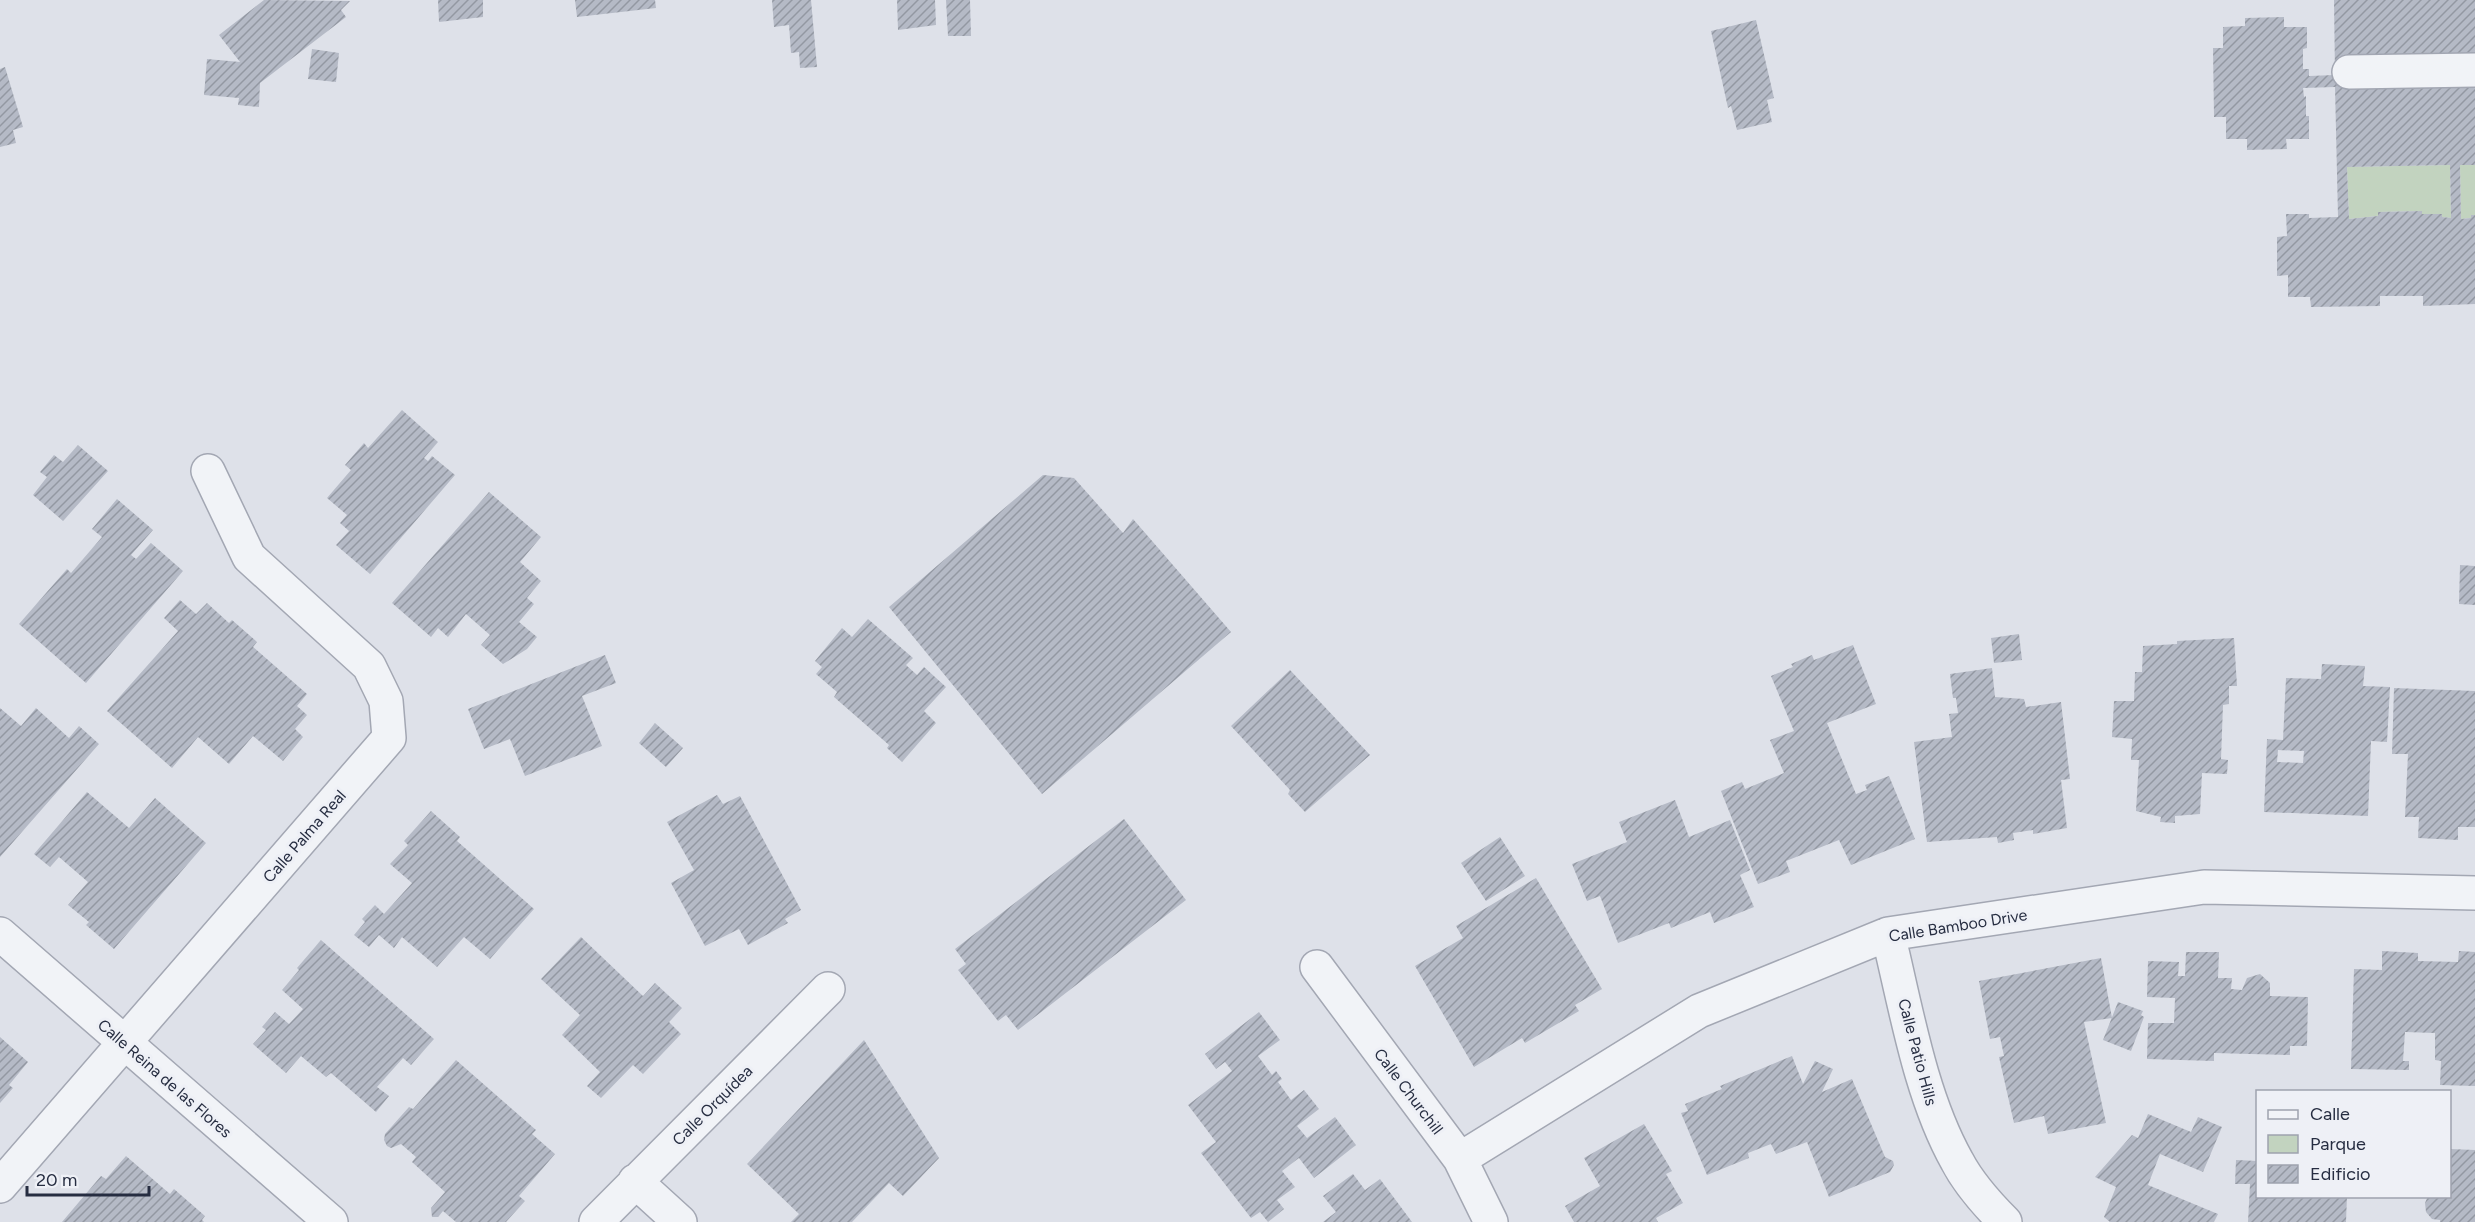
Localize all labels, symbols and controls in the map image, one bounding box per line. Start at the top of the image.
street label: Calle Palma Real [259,786,350,886]
street label: Calle Bamboo Drive [1888,905,2029,946]
street label: Calle Patio Hills [1894,997,1941,1108]
street label: Calle Reina de las Flores [94,1015,235,1142]
street label: Calle Churchill [1370,1045,1447,1138]
street label: Calle Orquídea [668,1061,756,1149]
legend [2256,1090,2451,1198]
text: Calle [2310,1103,2350,1125]
text: Parque [2310,1133,2366,1155]
scale bar [27,1159,148,1197]
text: Edificio [2310,1163,2371,1185]
text: 20 m [36,1169,77,1191]

